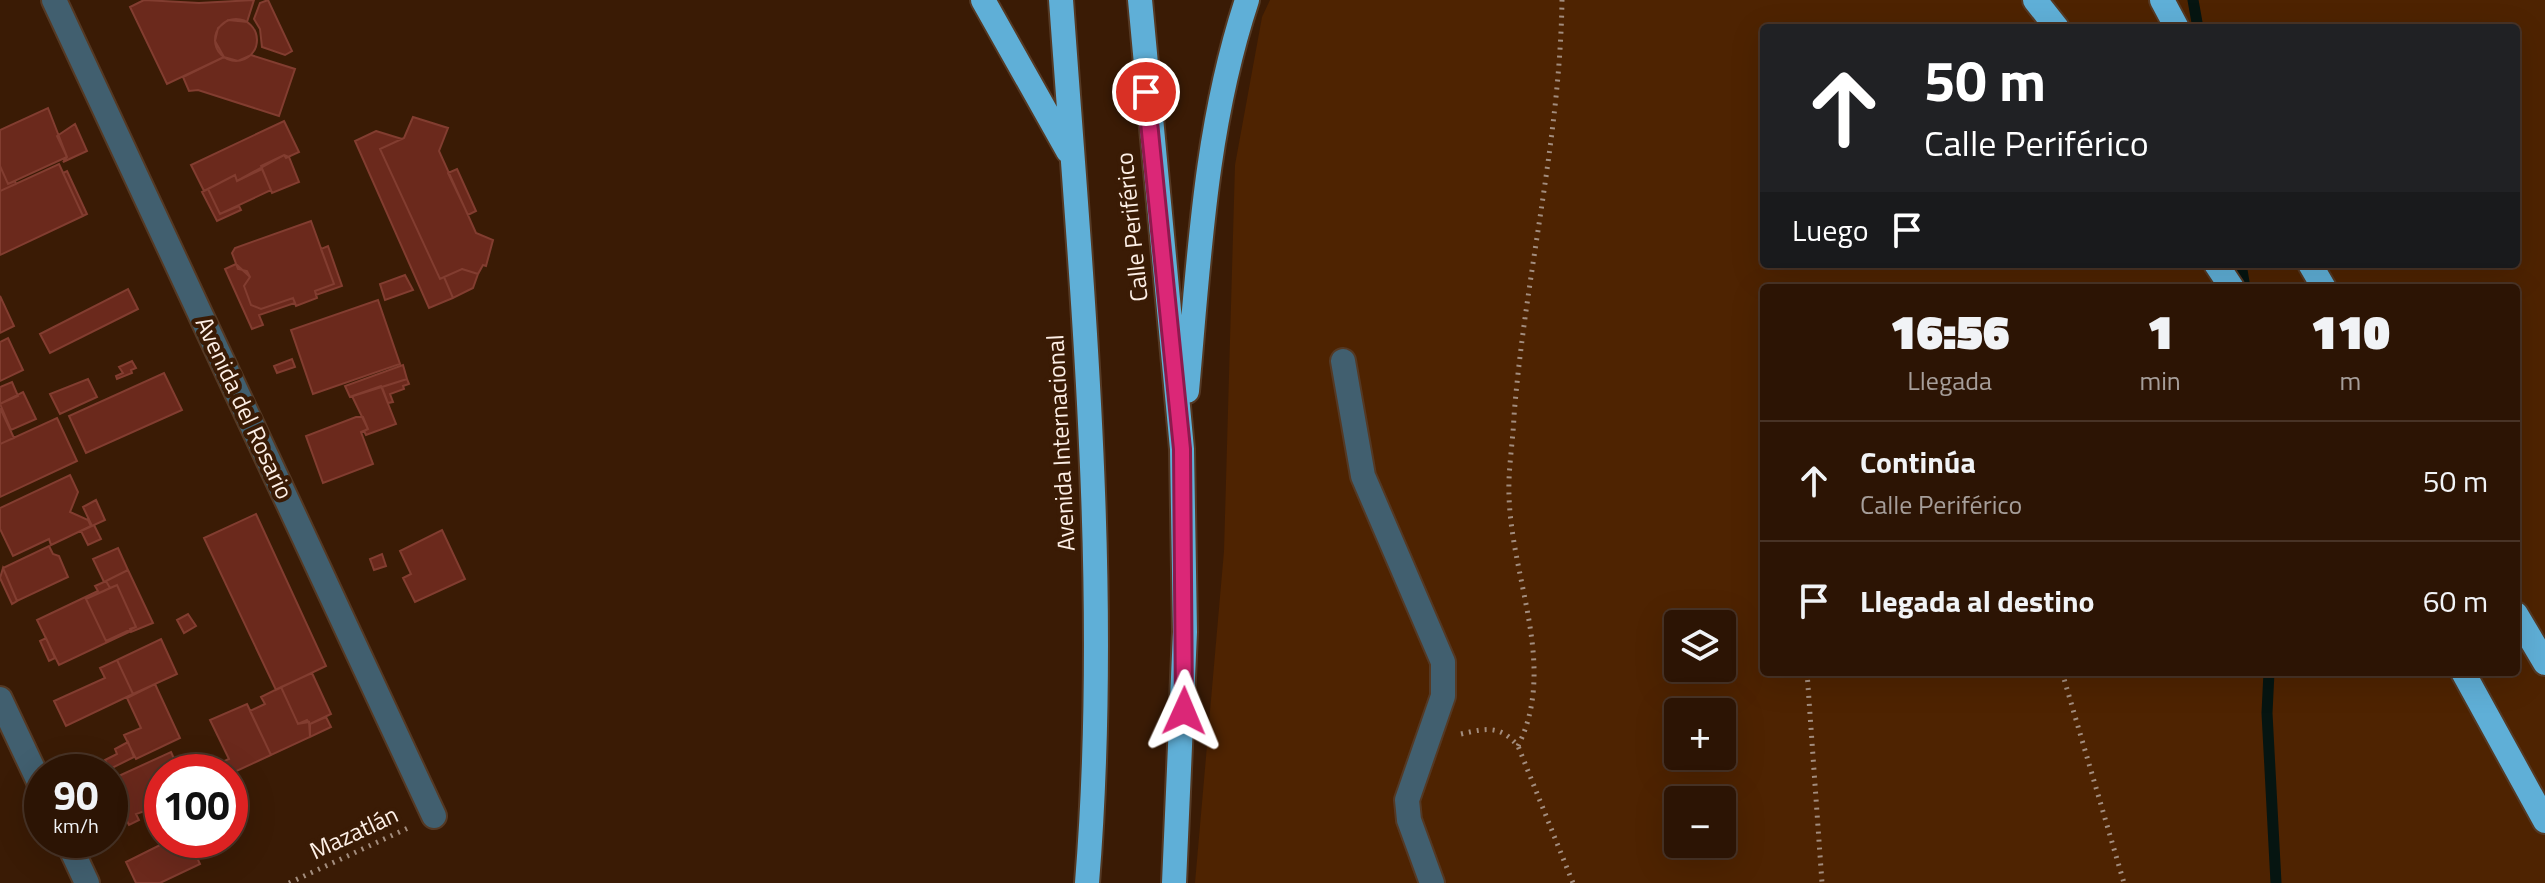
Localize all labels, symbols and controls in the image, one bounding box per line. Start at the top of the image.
text: 50 m [1924,38,2046,123]
icon: ahead [1792,56,1896,160]
pin [1112,58,1180,126]
icon: arrive [1124,70,1168,114]
text: Calle Periférico [1924,115,2149,170]
street label: Calle Periférico [1105,151,1157,303]
text: Luego [1792,207,1869,253]
icon: arrive [1885,208,1929,252]
text: 16:56 [1890,295,2009,368]
text: 1 [2147,295,2173,368]
text: 110 [2311,295,2390,368]
street label: Avenida del Rosario [187,310,303,505]
street label: Avenida Internacional [1036,334,1084,552]
text: Llegada [1907,361,1992,400]
text: min [2139,361,2181,400]
text: m [2340,361,2361,400]
text: Continúa [1860,439,1976,485]
text: 50 m [2423,458,2488,504]
icon: ahead [1792,459,1836,503]
text: Calle Periférico [1860,485,2022,524]
text: Llegada al destino [1860,578,2094,624]
text: 60 m [2423,578,2488,624]
icon: arrive [1792,579,1836,623]
map controls [1664,610,1736,858]
button: layers [1664,610,1736,682]
position arrow [1142,669,1226,753]
button: + [1664,698,1736,770]
speed limit sign: 100 [144,754,248,858]
text: 90 [54,765,98,826]
button: − [1664,786,1736,858]
street label: Mazatlán [303,796,404,868]
text: km/h [53,810,99,841]

